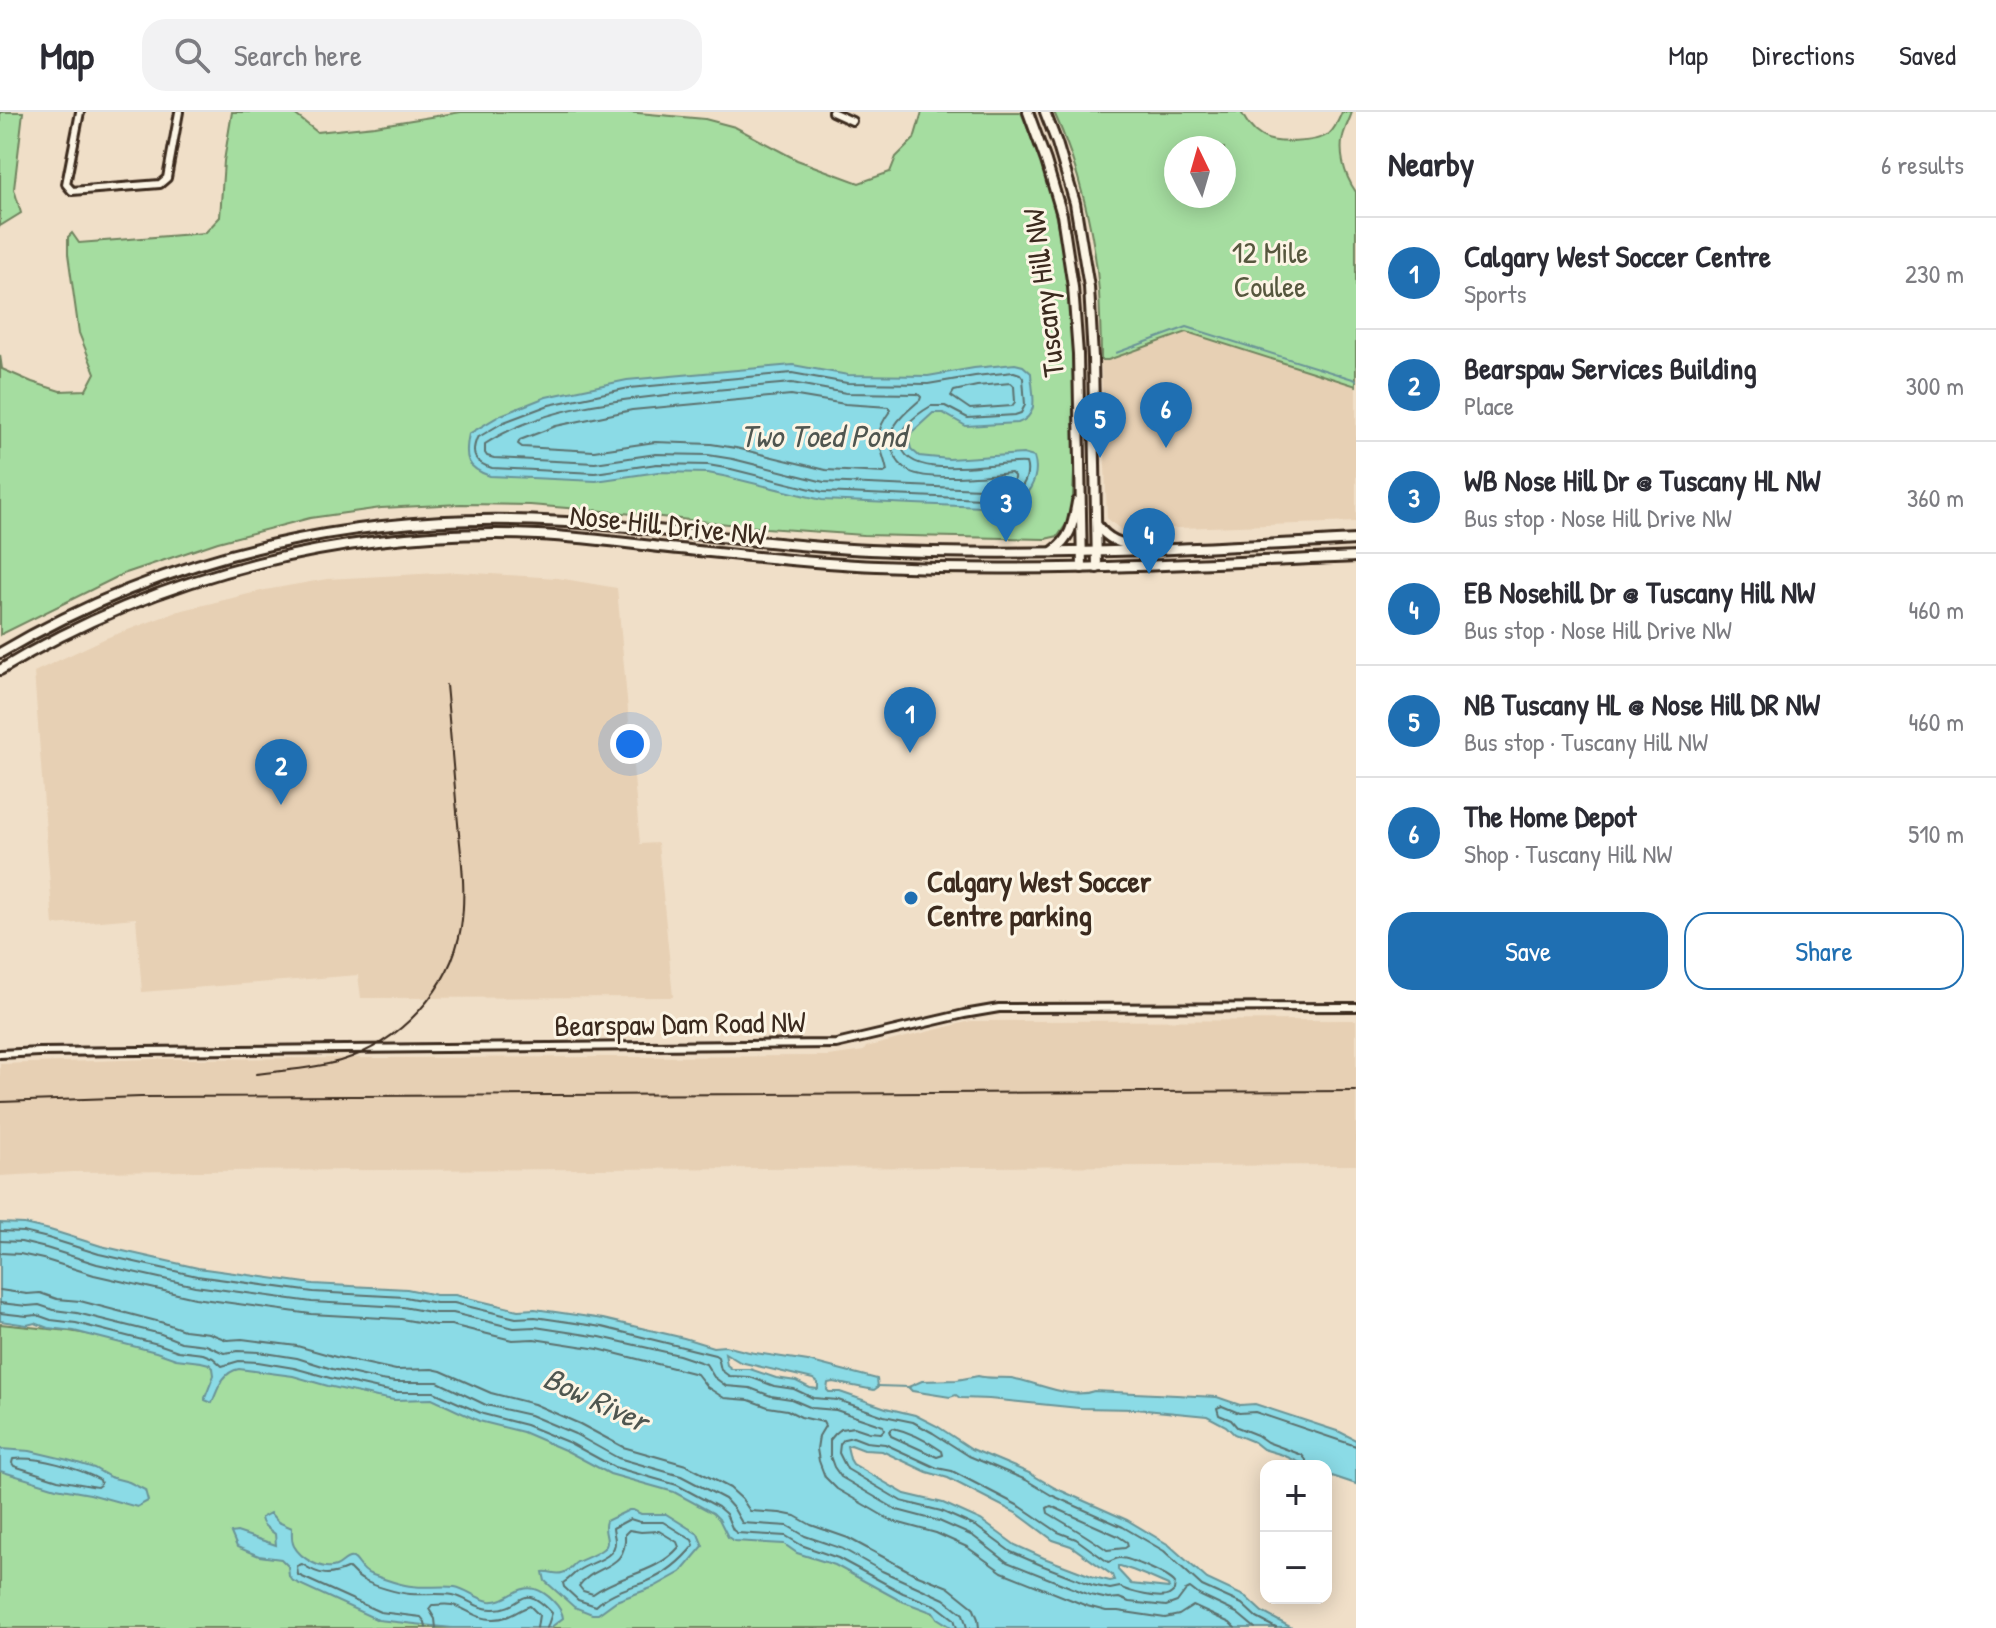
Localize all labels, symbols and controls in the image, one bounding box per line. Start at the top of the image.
search box [142,19,702,91]
text: Map [40,29,94,81]
icon: search [170,33,214,77]
text: Search here [234,35,362,75]
text: Map [1668,36,1708,74]
text: Directions [1752,36,1855,74]
text: Saved [1899,36,1956,74]
north arrow [1164,136,1236,208]
text: Nearby [1388,141,1474,187]
text: 6 results [1881,147,1964,182]
street label: Tuscany Hill NW [1013,206,1073,379]
park label: 12 Mile Coulee [1232,232,1308,306]
text: Calgary West Soccer Centre [1464,236,1771,276]
text: 1 [1409,256,1419,291]
text: 230 m [1905,256,1964,291]
text: Sports [1464,276,1527,311]
text: Bearspaw Services Building [1464,348,1757,388]
text: 2 [1408,368,1420,403]
text: 300 m [1905,368,1964,403]
pin: 6 [1140,382,1192,448]
text: Place [1464,388,1514,423]
pin: 5 [1074,392,1126,458]
water label: Two Toed Pond [740,414,910,457]
text: WB Nose Hill Dr @ Tuscany HL NW [1464,460,1820,500]
pin: 3 [980,476,1032,542]
text: 3 [1408,480,1420,515]
text: 360 m [1907,480,1964,515]
street label: Nose Hill Drive NW [568,494,768,554]
text: Bus stop · Nose Hill Drive NW [1464,500,1732,535]
pin: 4 [1123,508,1175,574]
text: EB Nosehill Dr @ Tuscany Hill NW [1464,572,1815,612]
text: 4 [1409,592,1419,627]
text: 460 m [1909,592,1964,627]
text: Bus stop · Nose Hill Drive NW [1464,612,1732,647]
text: NB Tuscany HL @ Nose Hill DR NW [1464,684,1820,724]
pin: 1 [884,687,936,753]
text: 5 [1409,704,1420,739]
text: 460 m [1909,704,1964,739]
your location [610,724,650,764]
text: Bus stop · Tuscany Hill NW [1464,724,1708,759]
pin: 2 [255,739,307,805]
text: The Home Depot [1464,796,1636,836]
text: 6 [1409,816,1419,851]
text: 510 m [1908,816,1964,851]
text: Shop · Tuscany Hill NW [1464,836,1672,871]
place label: Calgary West Soccer Centre parking [927,861,1152,936]
marker: Calgary West Soccer Centre parking [902,889,920,907]
button: Save [1388,912,1668,990]
button: Share [1684,912,1964,990]
street label: Bearspaw Dam Road NW [554,1001,806,1045]
water label: Bow River [537,1356,659,1443]
map controls [1260,1460,1332,1604]
button: + [1260,1460,1332,1532]
button: − [1260,1532,1332,1604]

